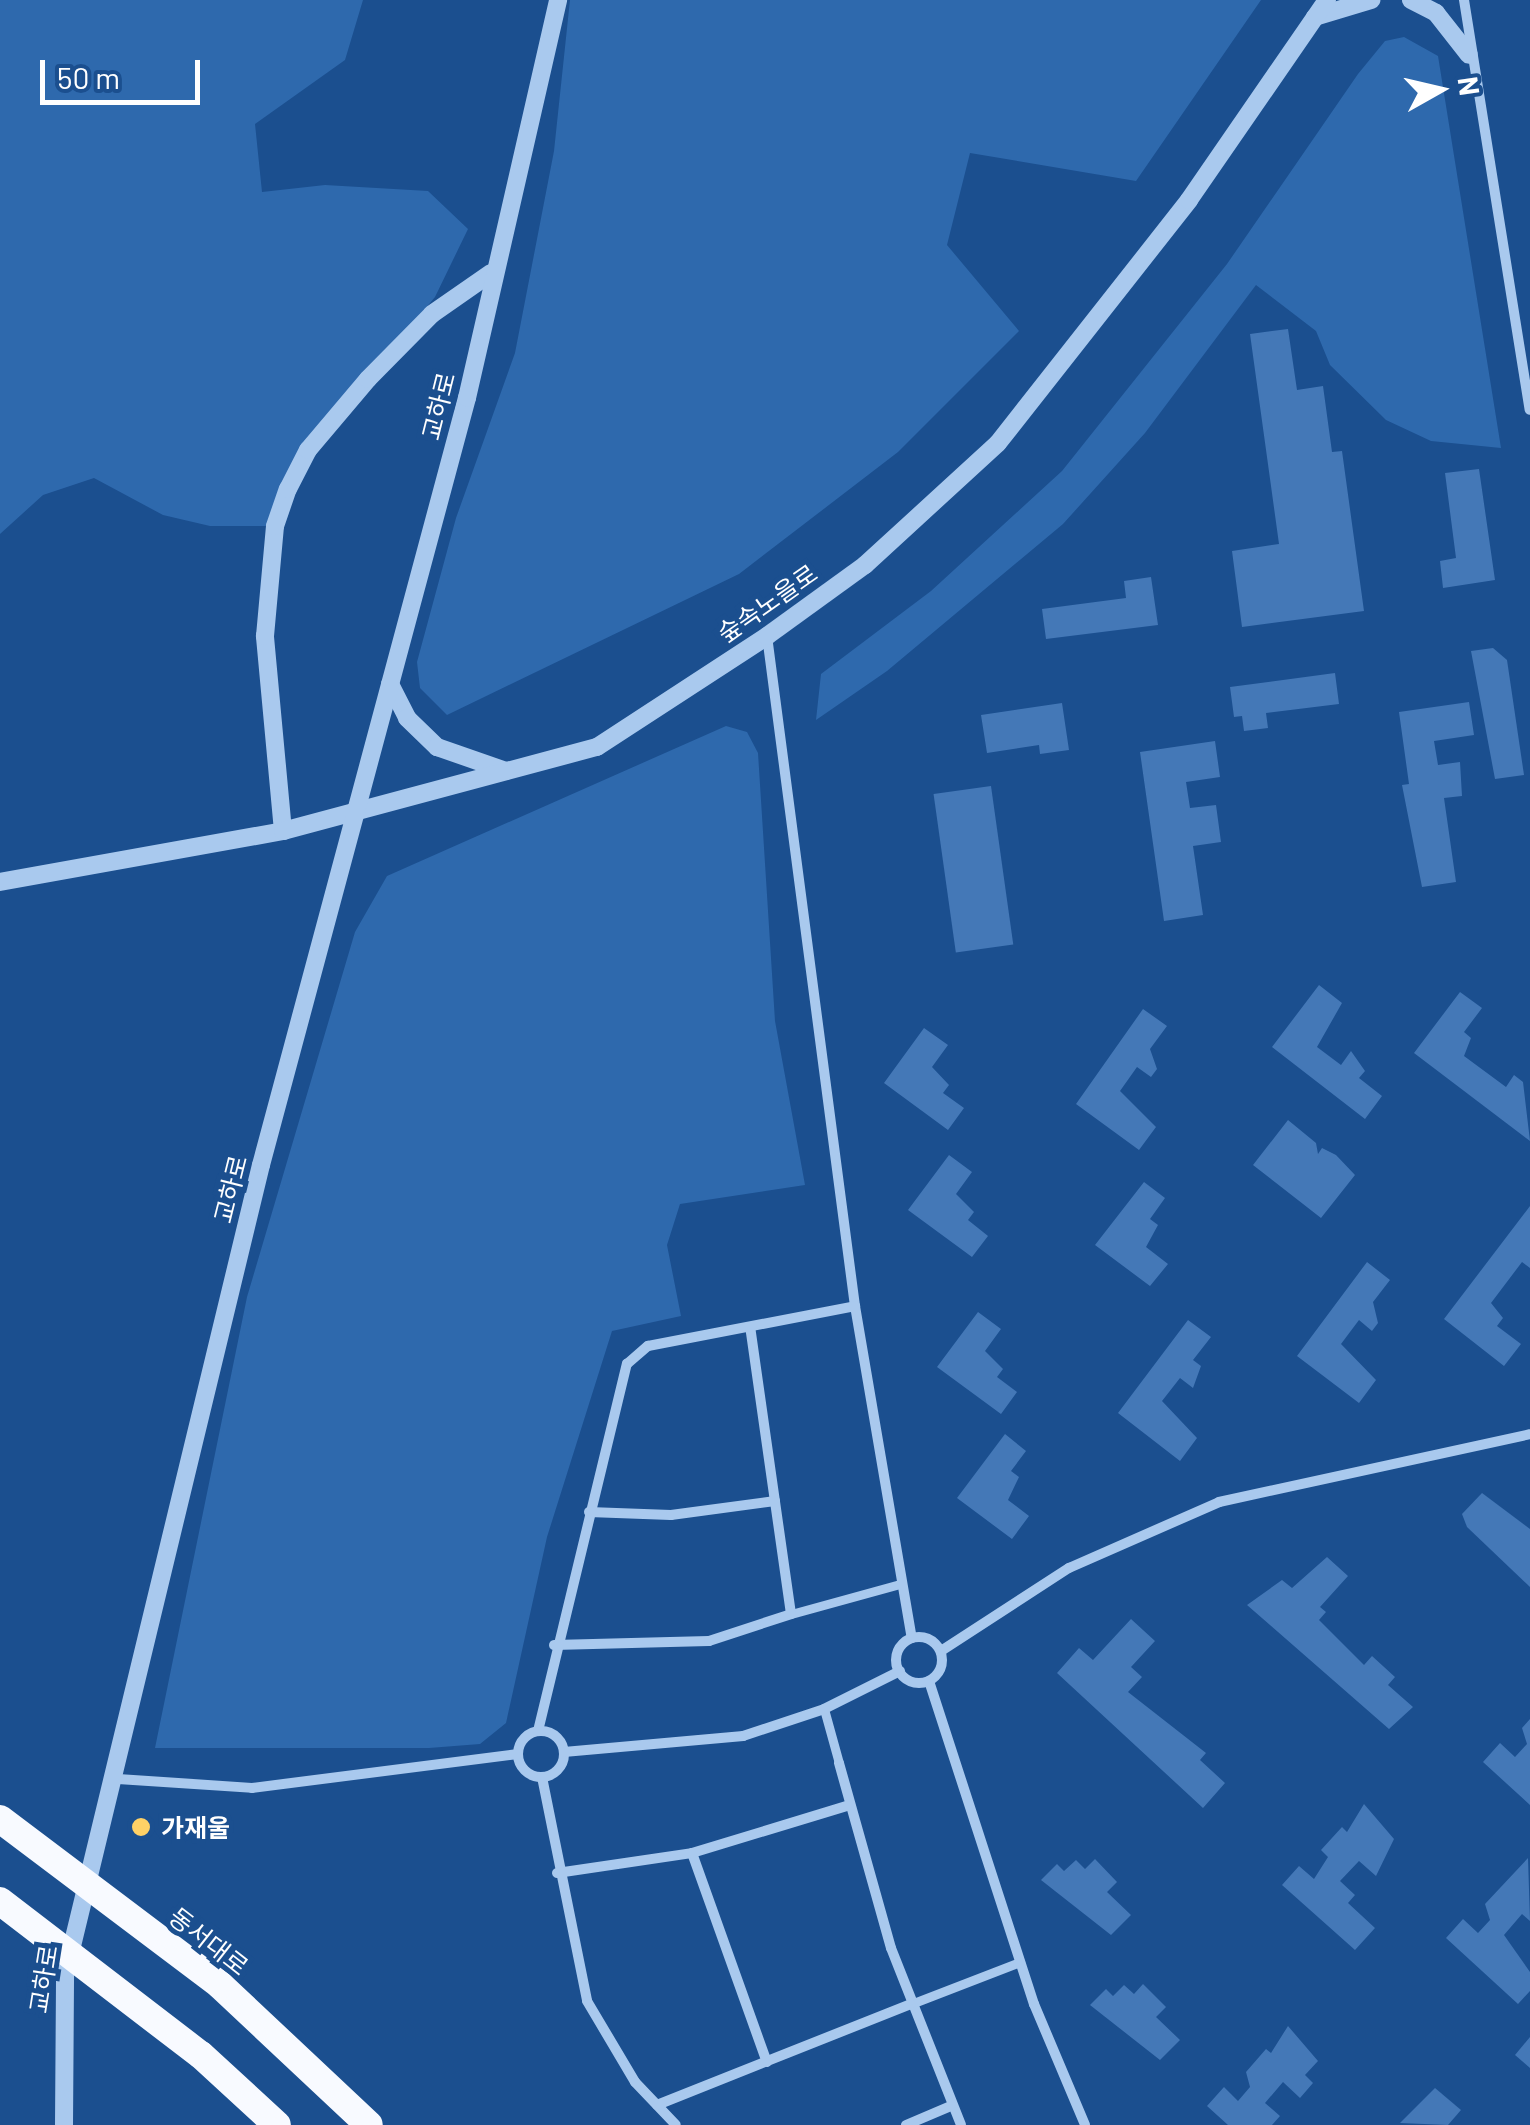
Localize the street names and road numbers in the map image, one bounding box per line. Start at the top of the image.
street label: 교하로 [415,369,461,443]
street label: 숲속노을로 [711,558,823,648]
street label: 교하로 [207,1152,253,1226]
street label: 동서대로 [164,1901,254,1981]
street label: 교하로 [23,1943,63,2015]

